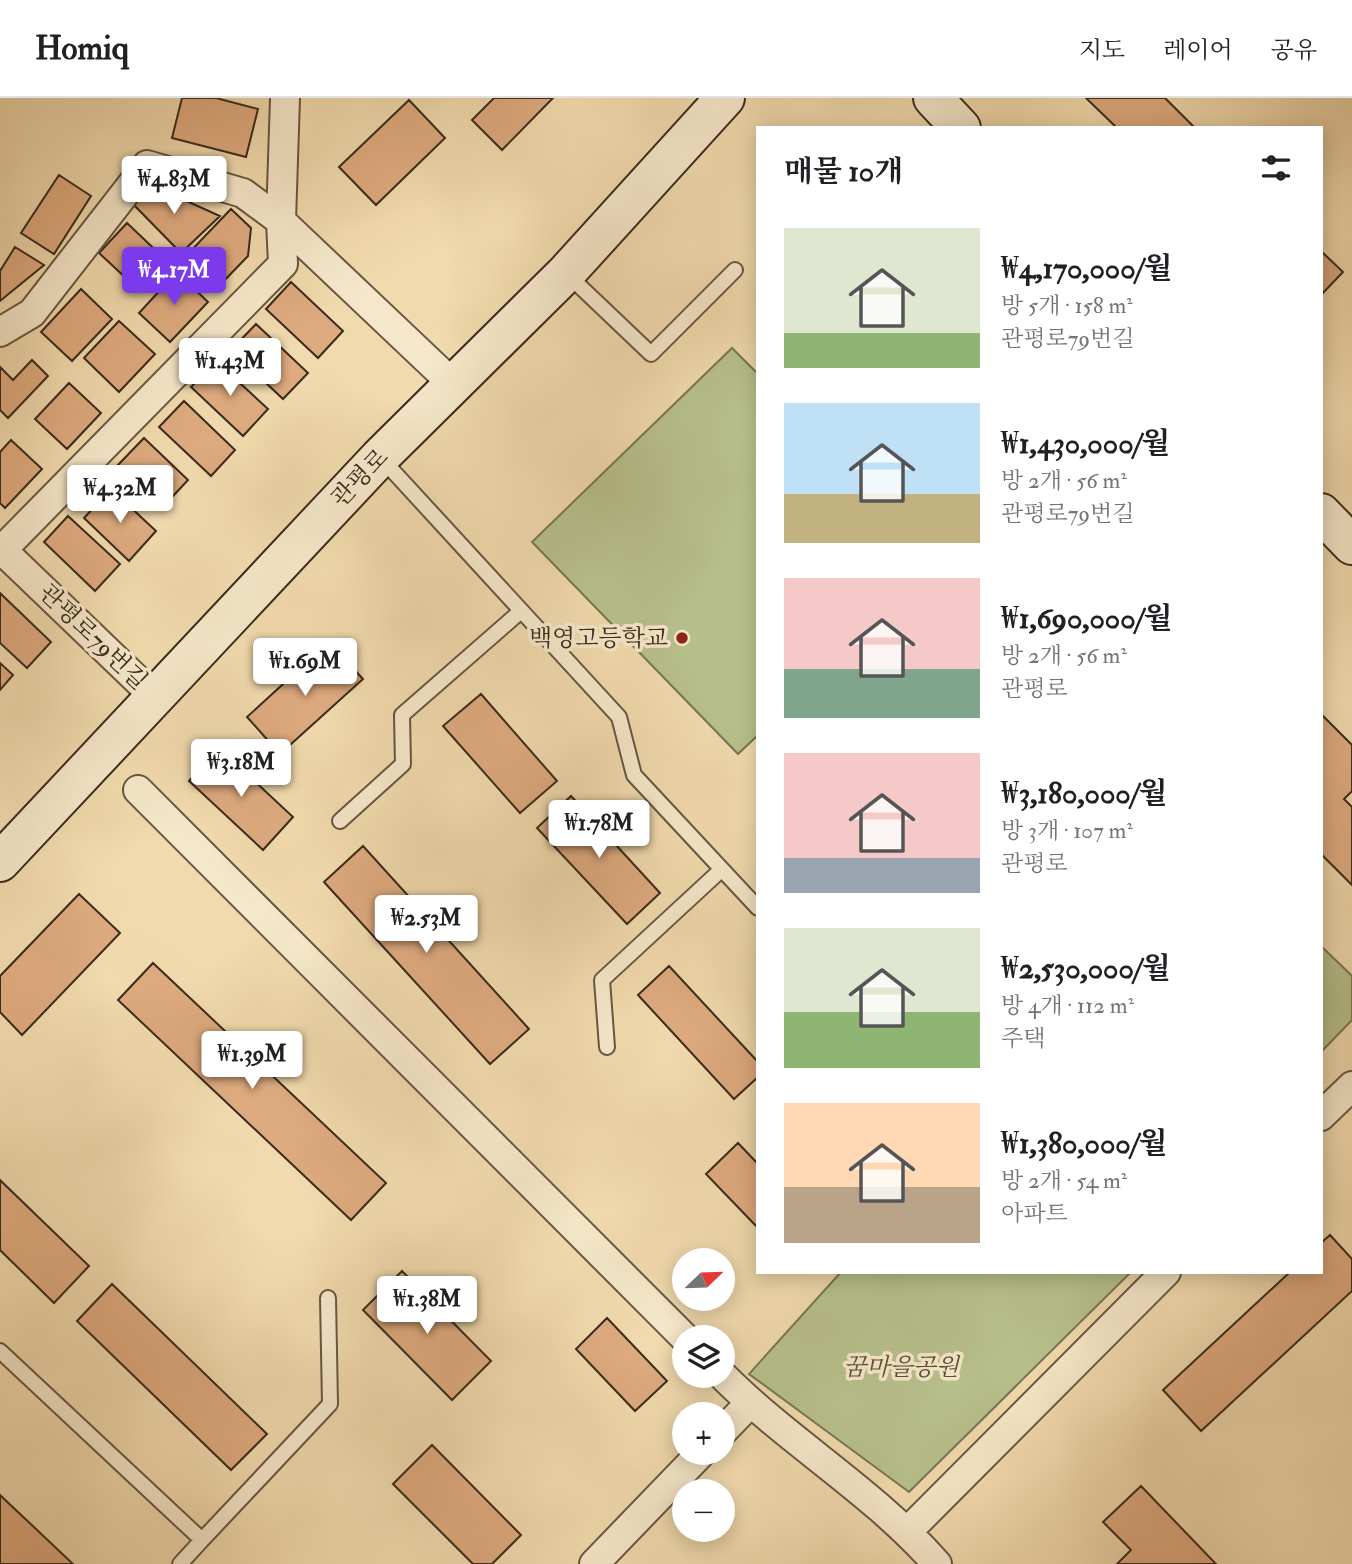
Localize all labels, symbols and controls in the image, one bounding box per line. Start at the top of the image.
text: Homiq [35,28,129,69]
text: 지도 [1079,35,1125,66]
text: 레이어 [1163,35,1233,66]
text: 공유 [1271,35,1317,66]
icon: filters [1257,149,1295,187]
text: 매물 10개 [784,153,903,190]
pin: ₩4.83M [117,156,231,216]
text: ₩4.83M [138,164,210,193]
pin: ₩4.17M [117,248,231,307]
text: ₩4,170,000/월 [1001,250,1172,287]
text: ₩4.17M [138,255,210,284]
icon: home [840,256,924,340]
text: 방 5개 · 158 m² [1001,291,1133,320]
text: 관평로79번길 [1001,324,1134,353]
pin: ₩1.43M [173,338,287,398]
text: ₩1.43M [195,346,265,375]
text: ₩1,430,000/월 [1001,425,1170,462]
icon: home [840,431,924,515]
street label: 관평로 [325,442,395,514]
pin: ₩4.32M [63,466,177,525]
text: 방 2개 · 56 m² [1001,466,1127,495]
text: ₩4.32M [83,473,157,502]
text: 관평로79번길 [1001,499,1134,528]
street label: 관평로79번길 [32,577,154,697]
text: ₩1,690,000/월 [1001,600,1172,637]
icon: home [840,606,924,690]
place label: 백영고등학교 [529,623,668,654]
marker: 백영고등학교 [674,630,690,646]
pin: ₩1.69M [248,638,362,698]
text: 방 2개 · 56 m² [1001,641,1127,670]
text: ₩1.69M [269,646,341,675]
text: 관평로 [1001,674,1068,703]
pin: ₩3.18M [184,740,298,799]
text: ₩3.18M [207,747,275,776]
text: ₩3,180,000/월 [1001,775,1168,812]
icon: home [840,781,924,865]
pin: ₩1.78M [542,800,656,860]
text: ₩1.78M [565,808,633,837]
text: 방 3개 · 107 m² [1001,816,1133,845]
text: 관평로 [1001,849,1068,878]
pin: ₩2.53M [369,896,483,955]
text: ₩2.53M [391,903,461,932]
text: ₩2,530,000/월 [1001,950,1171,987]
icon: home [840,956,924,1040]
text: 방 4개 · 112 m² [1001,991,1134,1020]
text: 주택 [1001,1024,1045,1053]
pin: ₩1.39M [195,1032,309,1091]
text: ₩1.39M [217,1039,287,1068]
text: ₩1,380,000/월 [1001,1125,1168,1162]
icon: home [840,1131,924,1215]
text: 방 2개 · 54 m² [1001,1166,1127,1195]
text: 아파트 [1001,1199,1068,1228]
north arrow [672,1248,735,1311]
map controls [672,1248,735,1542]
pin: ₩1.38M [370,1276,484,1336]
text: ₩1.38M [393,1284,461,1313]
button: layers [672,1325,735,1388]
park label: 꿈마을공원 [843,1352,961,1383]
button: + [672,1402,735,1465]
button: − [672,1479,735,1542]

